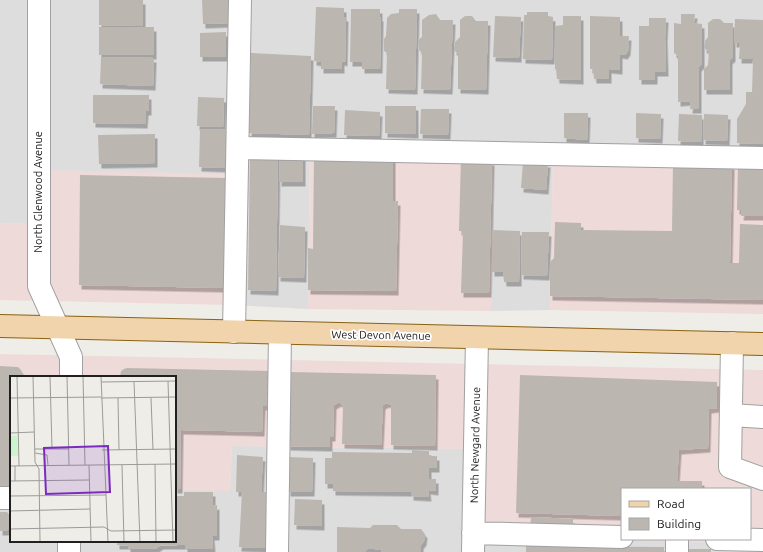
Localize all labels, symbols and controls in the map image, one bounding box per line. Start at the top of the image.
street label: North Glenwood Avenue [32,131,44,253]
street label: West Devon Avenue [331,328,431,342]
inset map [10,376,176,542]
street label: North Newgard Avenue [468,387,482,503]
legend [621,488,751,540]
text: Road [657,497,685,510]
text: Building [657,517,701,530]

